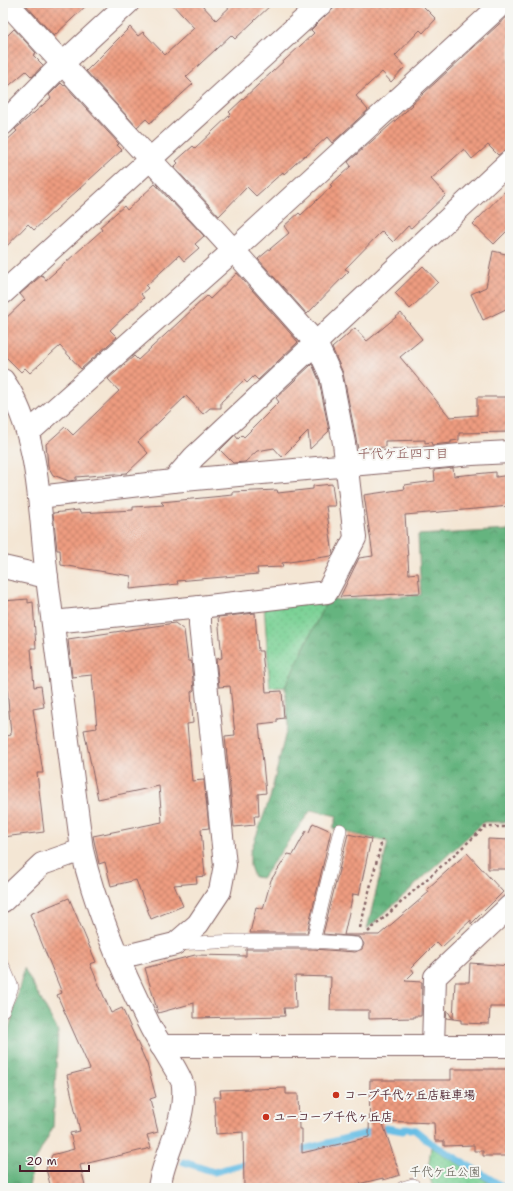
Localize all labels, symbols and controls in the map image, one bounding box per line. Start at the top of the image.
district label: 千代ケ丘四丁目 [357,445,449,462]
place label: コープ千代ヶ丘店駐車場 [344,1087,476,1103]
marker: コープ千代ヶ丘店駐車場 [331,1090,341,1100]
place label: ユーコープ千代ヶ丘店 [274,1109,393,1125]
marker: ユーコープ千代ヶ丘店 [261,1112,271,1122]
scale bar [20,1147,89,1173]
text: 20 m [26,1153,57,1169]
park label: 千代ケ丘公園 [409,1164,481,1180]

